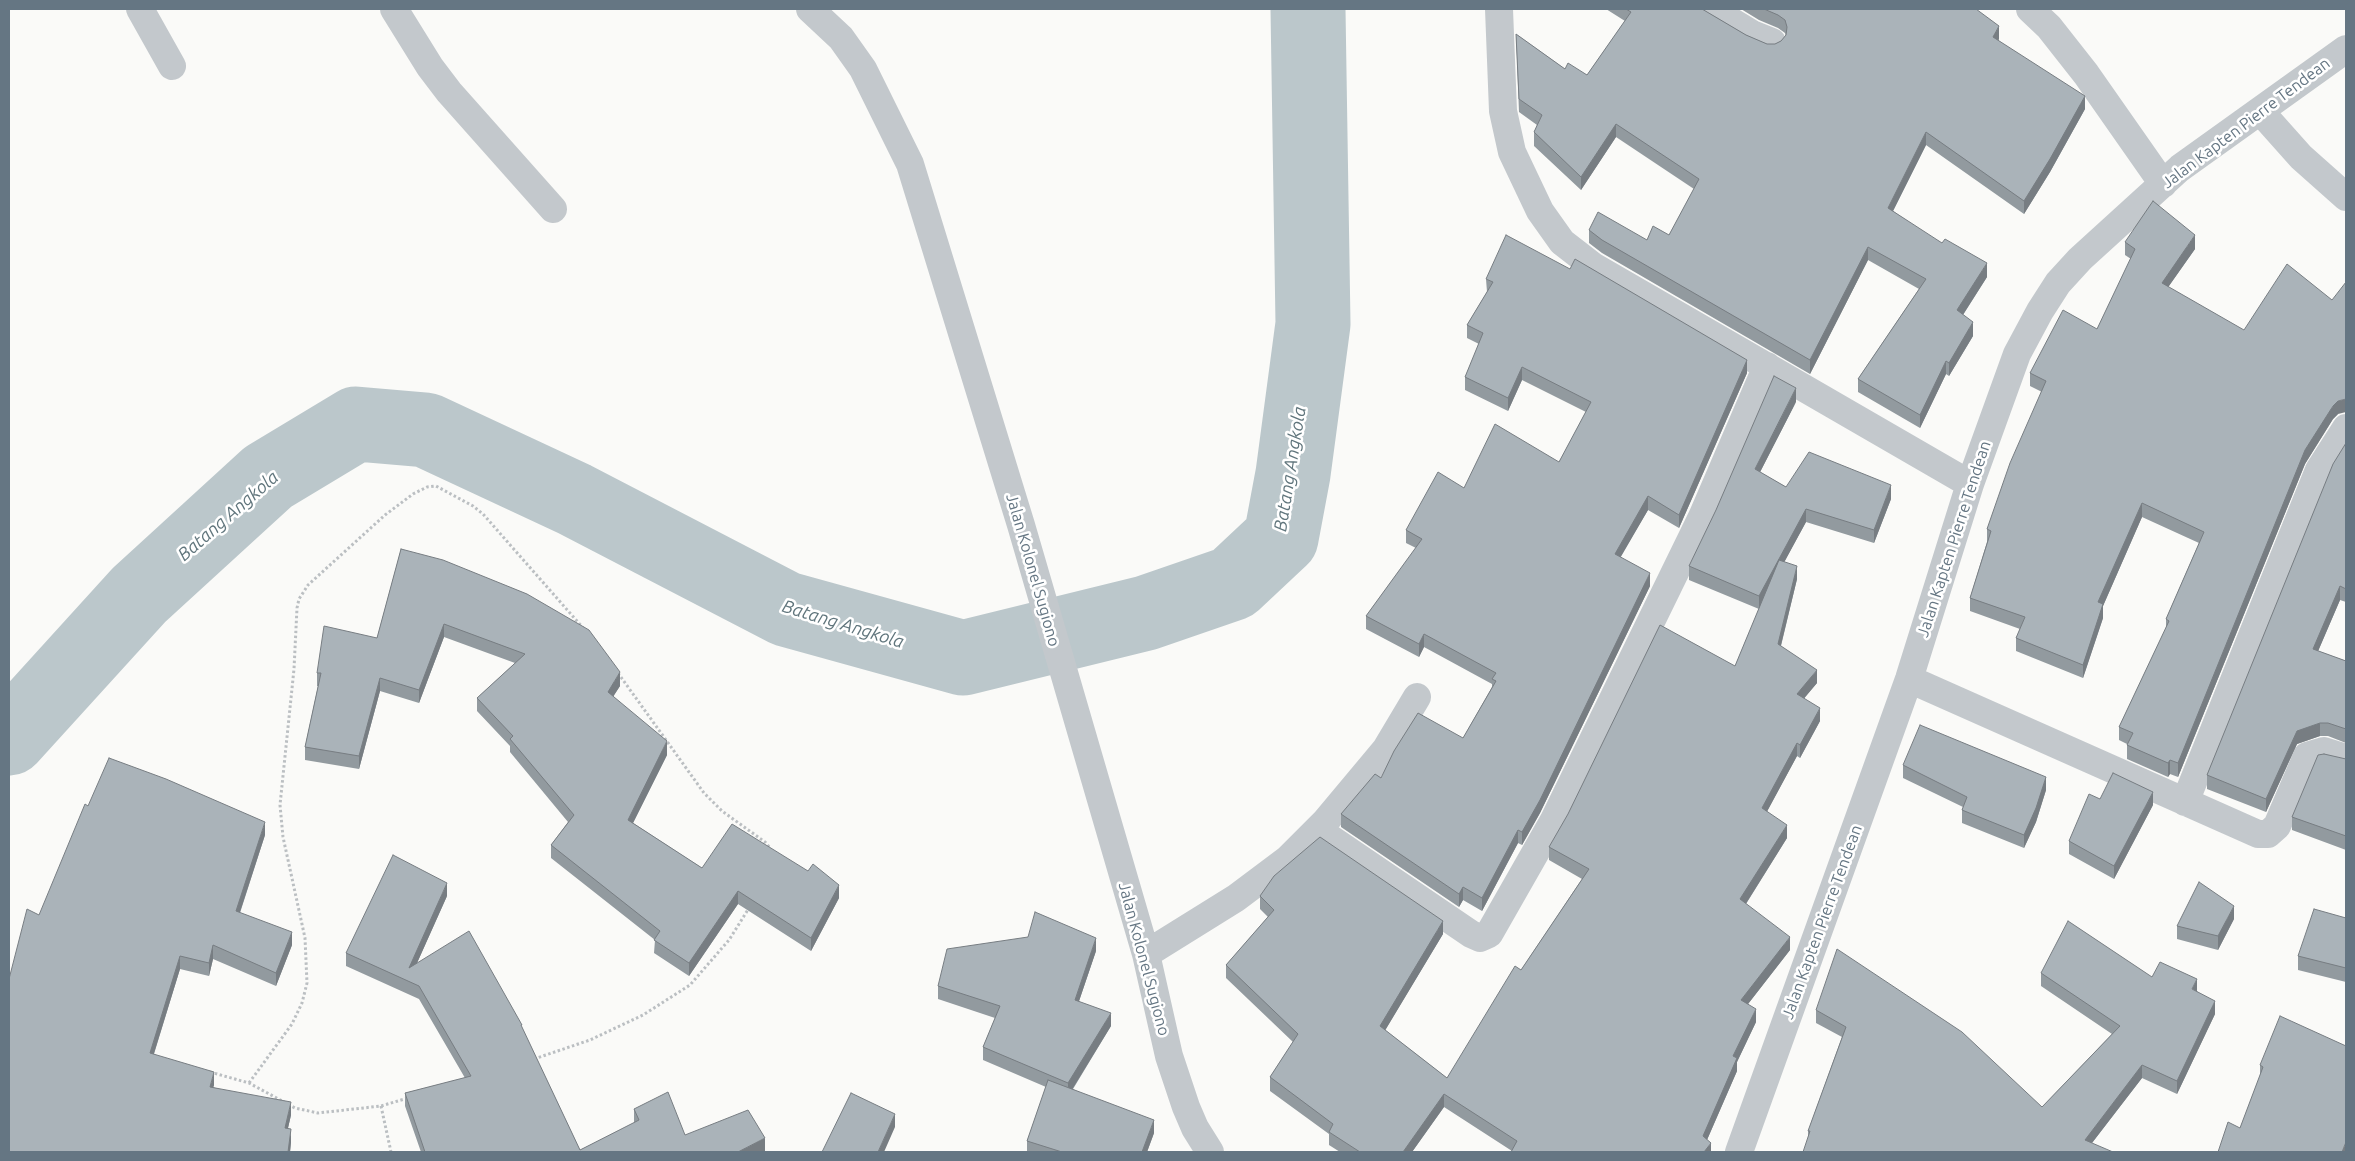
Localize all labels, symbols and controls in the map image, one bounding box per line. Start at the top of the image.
street label: Jalan Kapten Pierre Tendean [2158,54,2334,192]
water label: Batang Angkola [1269,405,1311,533]
street label: Jalan Kapten Pierre Tendean [1913,439,1995,639]
water label: Batang Angkola [173,467,283,565]
street label: Jalan Kolonel Sugiono [1002,491,1064,649]
water label: Batang Angkola [780,595,906,653]
street label: Jalan Kapten Pierre Tendean [1778,822,1866,1022]
street label: Jalan Kolonel Sugiono [1114,880,1174,1038]

